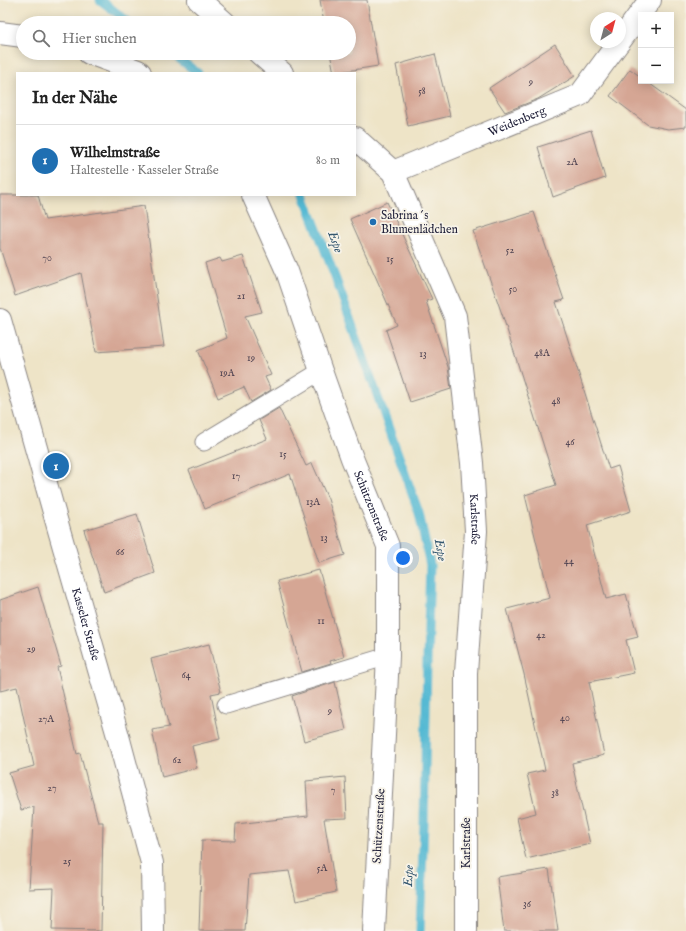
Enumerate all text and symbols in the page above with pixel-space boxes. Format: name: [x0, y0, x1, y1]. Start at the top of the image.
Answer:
north arrow: [590, 12, 626, 48]
map controls: [638, 12, 674, 84]
button: +: [638, 12, 674, 48]
search box: [16, 16, 356, 60]
icon: search: [30, 27, 52, 49]
text: Hier suchen: [62, 29, 137, 48]
button: −: [638, 48, 674, 84]
house number: 9: [528, 76, 533, 89]
house number: 58: [418, 85, 426, 98]
text: In der Nähe: [32, 88, 117, 109]
street label: Weidenberg: [486, 102, 548, 139]
text: Wilhelmstraße: [70, 143, 160, 162]
text: 1: [43, 152, 47, 169]
text: 80 m: [316, 152, 340, 169]
house number: 2A: [566, 156, 578, 169]
text: Haltestelle · Kasseler Straße: [70, 162, 219, 179]
place label: Sabrina´s Blumenlädchen: [381, 208, 458, 237]
marker: Sabrina´s Blumenlädchen: [368, 217, 378, 227]
water label: Espe: [323, 228, 347, 256]
house number: 52: [506, 244, 514, 257]
house number: 70: [42, 252, 52, 265]
house number: 15: [386, 253, 394, 266]
house number: 50: [509, 283, 517, 296]
house number: 21: [237, 290, 245, 303]
house number: 48A: [534, 347, 550, 360]
house number: 13: [419, 348, 427, 361]
house number: 19: [247, 352, 255, 365]
house number: 19A: [220, 367, 235, 380]
house number: 48: [552, 395, 560, 408]
house number: 46: [565, 436, 575, 449]
house number: 15: [279, 448, 287, 461]
pin: 1: [43, 451, 69, 481]
street label: Schützenstraße: [350, 468, 393, 544]
house number: 17: [232, 470, 241, 483]
street label: Karlstraße: [466, 493, 484, 546]
house number: 13A: [306, 496, 320, 509]
house number: 13: [320, 532, 328, 545]
water label: Espe: [430, 537, 450, 563]
house number: 66: [116, 546, 125, 559]
your location: [393, 548, 413, 568]
house number: 44: [564, 555, 574, 568]
street label: Kasseler Straße: [68, 586, 104, 663]
house number: 11: [317, 615, 325, 628]
house number: 42: [536, 629, 546, 642]
house number: 29: [26, 643, 36, 656]
house number: 64: [181, 669, 191, 682]
house number: 9: [327, 705, 332, 718]
house number: 40: [560, 712, 570, 725]
house number: 27A: [38, 713, 54, 726]
house number: 62: [173, 754, 182, 767]
house number: 27: [47, 782, 57, 795]
house number: 7: [331, 784, 336, 797]
house number: 38: [551, 787, 559, 800]
street label: Schützenstraße: [370, 788, 388, 864]
street label: Karlstraße: [459, 817, 474, 869]
house number: 25: [63, 855, 72, 868]
house number: 5A: [317, 862, 327, 875]
water label: Espe: [400, 864, 418, 888]
house number: 36: [523, 898, 532, 911]

